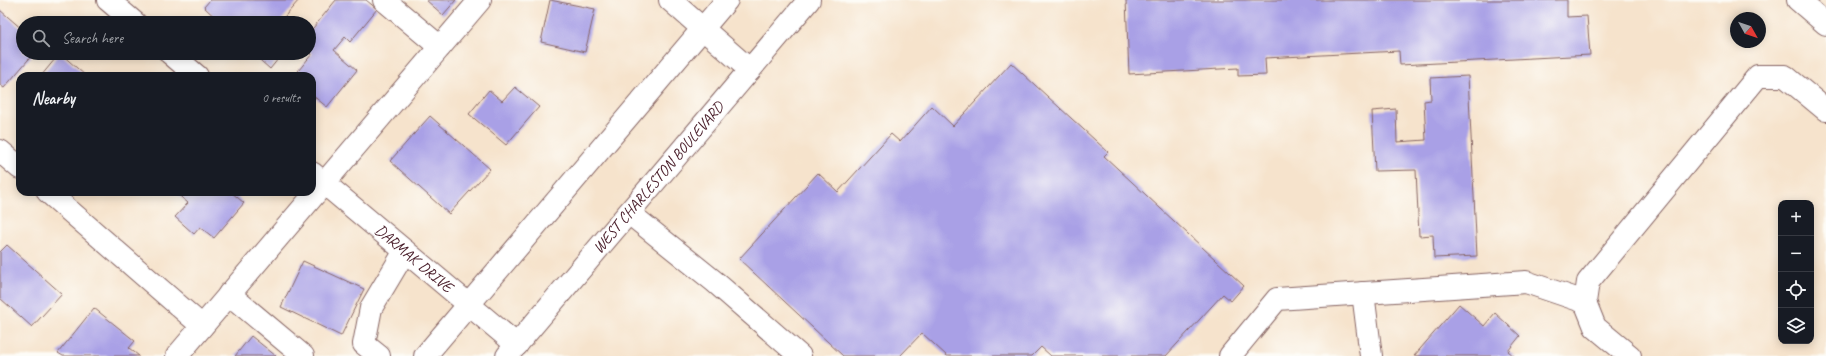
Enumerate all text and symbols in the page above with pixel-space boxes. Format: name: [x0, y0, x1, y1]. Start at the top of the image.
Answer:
north arrow: [1730, 12, 1766, 48]
search box: [16, 16, 316, 60]
icon: search: [30, 27, 52, 49]
text: Search here: [62, 29, 123, 48]
text: Nearby: [32, 88, 75, 109]
text: 0 results: [262, 90, 300, 106]
street label: WEST CHARLESTON BOULEVARD: [589, 96, 729, 257]
map controls: [1778, 200, 1814, 344]
button: +: [1778, 200, 1814, 236]
street label: DARMAK DRIVE: [371, 220, 459, 299]
button: −: [1778, 236, 1814, 272]
button: locate: [1778, 272, 1814, 308]
button: layers: [1778, 308, 1814, 344]

